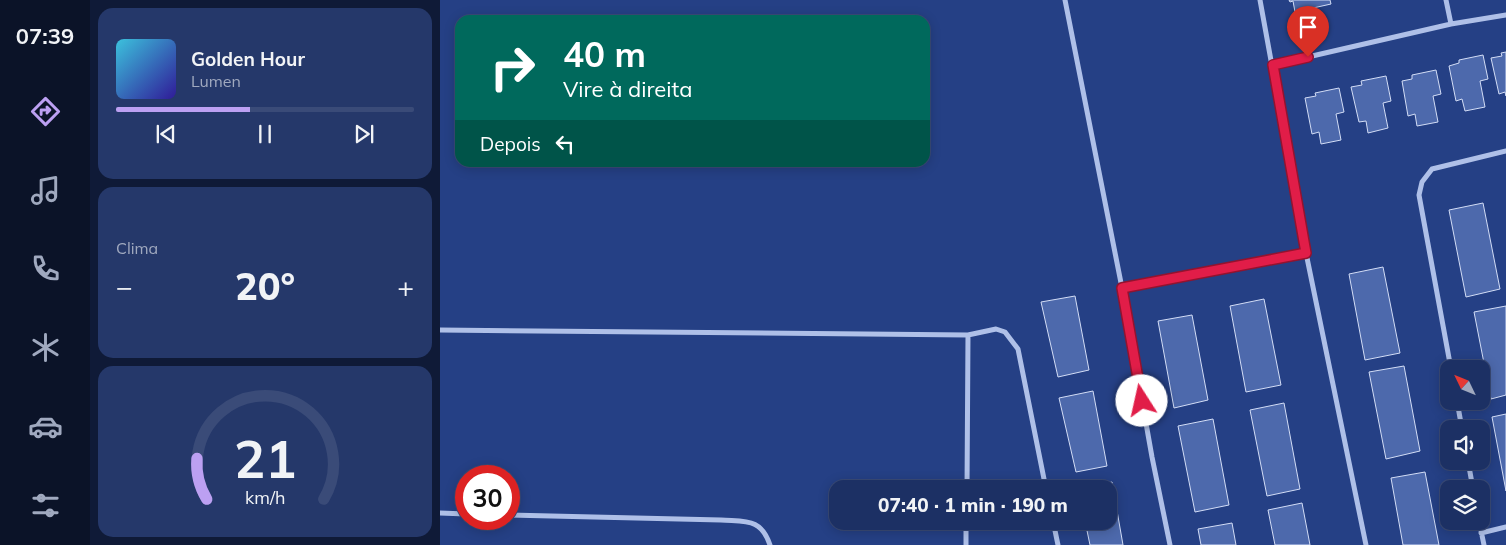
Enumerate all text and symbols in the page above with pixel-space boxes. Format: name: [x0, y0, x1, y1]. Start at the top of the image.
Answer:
pin: [1287, 6, 1329, 57]
icon: arrive: [1294, 13, 1322, 41]
text: 07:39: [16, 22, 74, 50]
text: 40 m: [563, 32, 646, 76]
icon: right: [480, 35, 545, 100]
text: Golden Hour: [191, 47, 305, 71]
text: Lumen: [191, 71, 241, 91]
text: Vire à direita: [563, 75, 692, 103]
icon: directions: [28, 94, 63, 129]
icon: previous: [152, 120, 180, 148]
icon: pause: [251, 120, 279, 148]
icon: next: [350, 120, 378, 148]
icon: left: [551, 130, 579, 158]
text: Depois: [480, 132, 541, 156]
icon: music: [28, 173, 63, 208]
text: Clima: [116, 238, 158, 258]
icon: phone: [28, 251, 63, 286]
text: 20°: [235, 262, 295, 310]
text: −: [116, 269, 133, 304]
text: +: [397, 269, 414, 304]
icon: climate: [28, 330, 63, 365]
north arrow: [1440, 360, 1490, 410]
map controls: [1440, 360, 1490, 530]
position arrow: [1115, 374, 1167, 426]
icon: car: [28, 409, 63, 444]
button: sound: [1440, 420, 1490, 470]
text: 21: [234, 426, 296, 491]
speed limit sign: 30: [455, 465, 520, 530]
button: layers: [1440, 480, 1490, 530]
text: km/h: [245, 486, 285, 508]
icon: filters: [28, 488, 63, 523]
text: 07:40 · 1 min · 190 m: [878, 493, 1068, 517]

